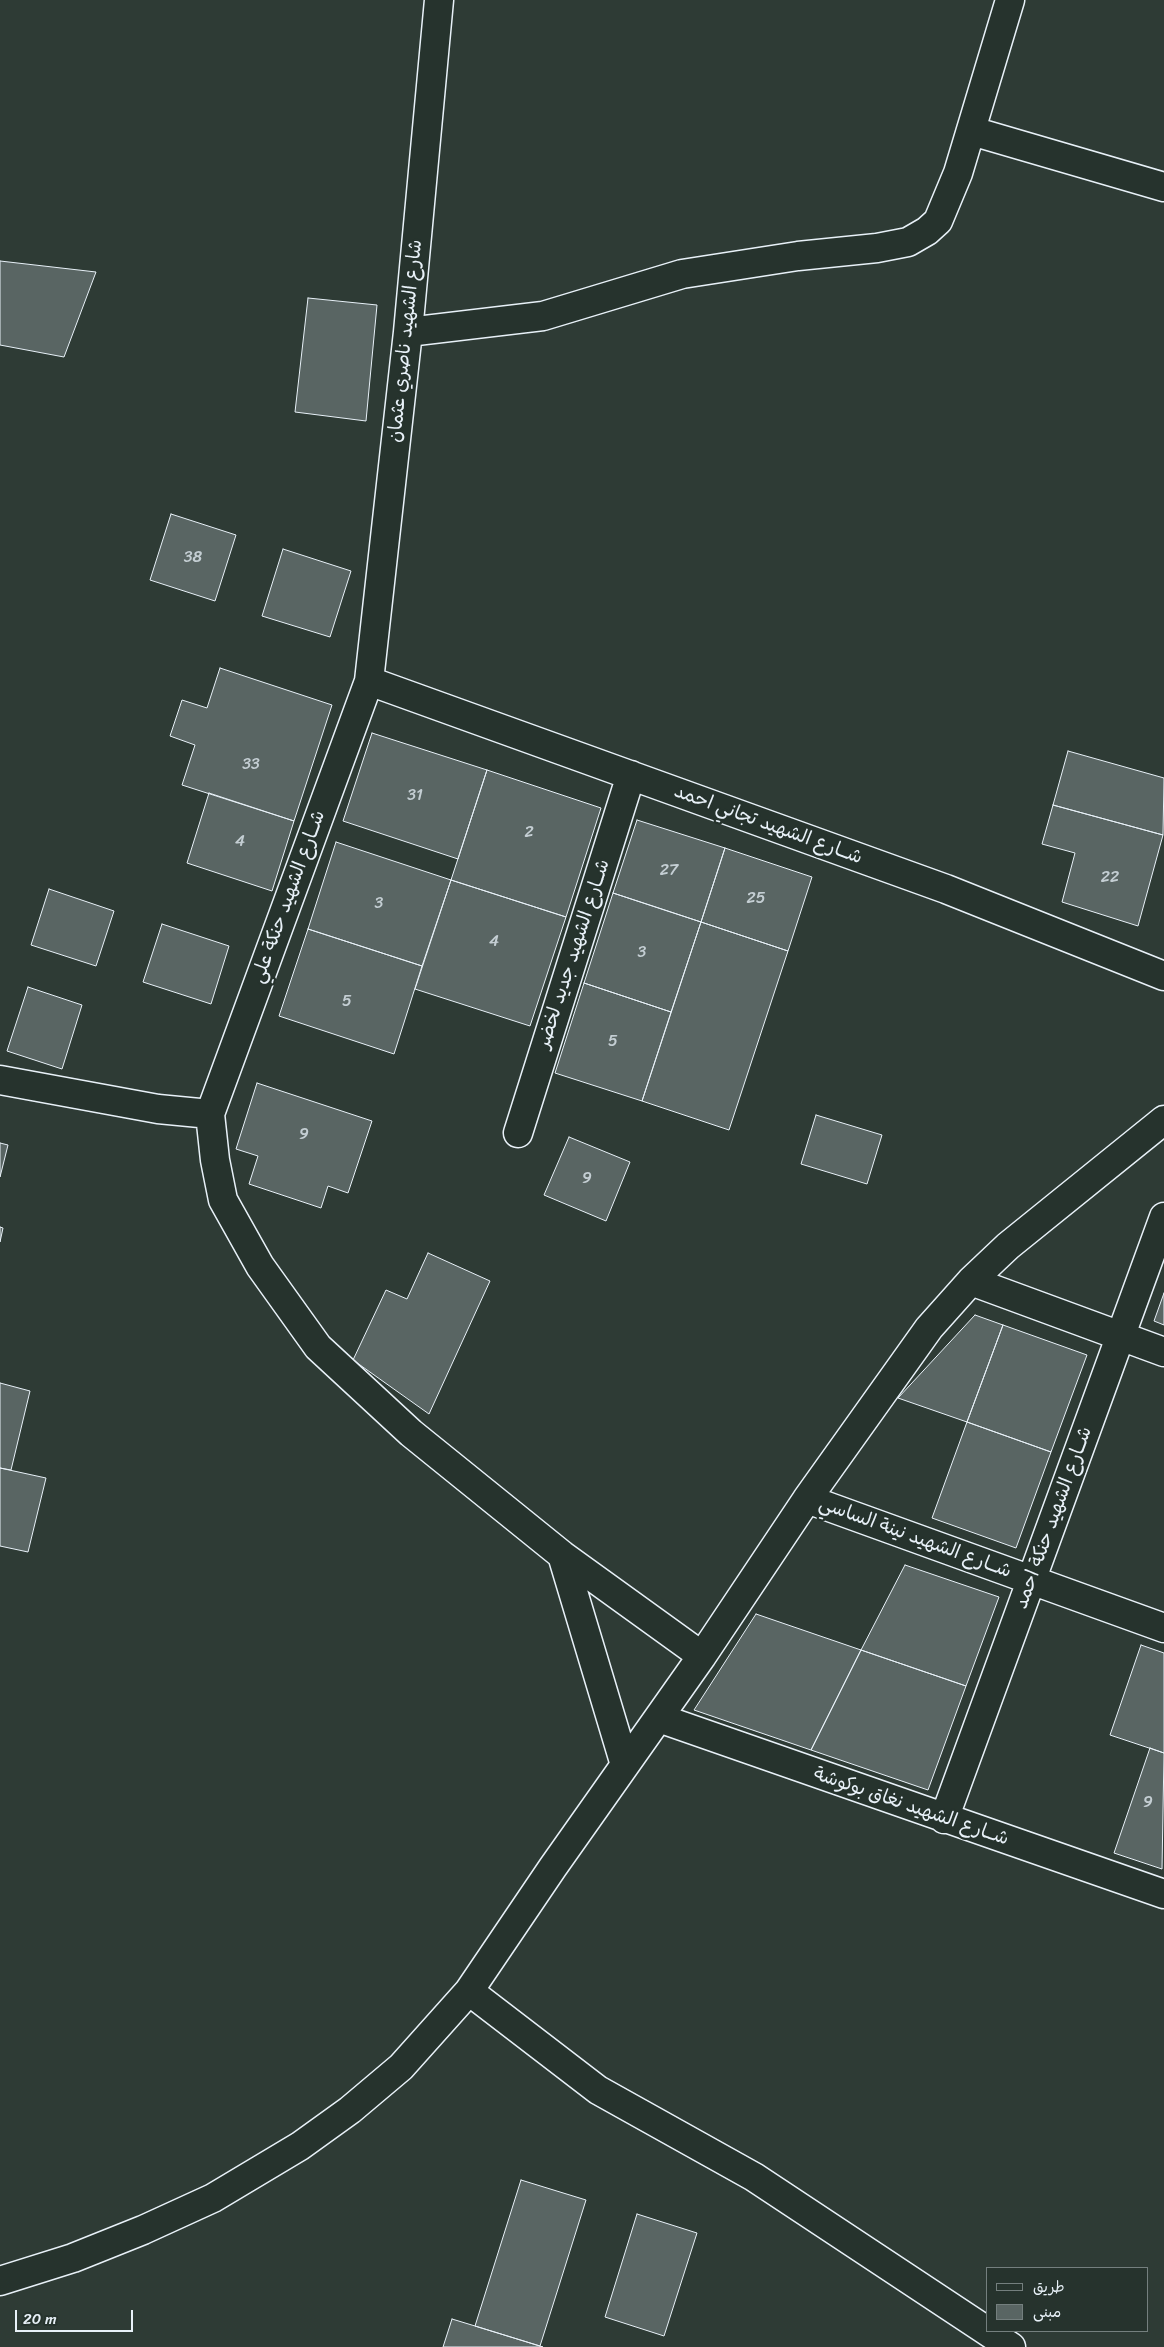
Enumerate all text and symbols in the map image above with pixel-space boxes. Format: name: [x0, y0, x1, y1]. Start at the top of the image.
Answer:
street label: شارع الشهيد ناصري عثمان: [384, 238, 428, 444]
house number: 38: [184, 548, 202, 568]
house number: 33: [242, 755, 260, 775]
street label: شــارع الشهيد تجاني احمد: [671, 780, 865, 870]
house number: 31: [407, 786, 423, 806]
street label: شــارع الشهيد حنكة علي: [247, 808, 331, 986]
house number: 2: [524, 823, 534, 843]
house number: 4: [235, 832, 245, 852]
street label: شــارع الشهيد جديد لخضر: [533, 857, 615, 1051]
house number: 27: [660, 861, 678, 881]
house number: 22: [1101, 868, 1119, 888]
house number: 25: [746, 889, 766, 909]
house number: 3: [375, 894, 383, 914]
house number: 4: [489, 932, 499, 952]
house number: 3: [638, 943, 646, 963]
house number: 5: [342, 992, 352, 1012]
house number: 5: [608, 1032, 618, 1052]
house number: 9: [299, 1125, 309, 1145]
house number: 9: [582, 1169, 592, 1189]
street label: شــارع الشهيد حنكة احمد: [1010, 1424, 1098, 1612]
street label: شــارع الشهيد نينة الساسي: [816, 1493, 1014, 1583]
street label: شــارع الشهيد نغاق بوكوشة: [810, 1763, 1012, 1851]
house number: 9: [1143, 1793, 1153, 1813]
legend: [986, 2267, 1149, 2332]
text: طريق: [1033, 2274, 1065, 2300]
text: مبنى: [1033, 2299, 1061, 2325]
scale bar: [18, 2300, 135, 2332]
text: 20 m: [23, 2306, 57, 2332]

